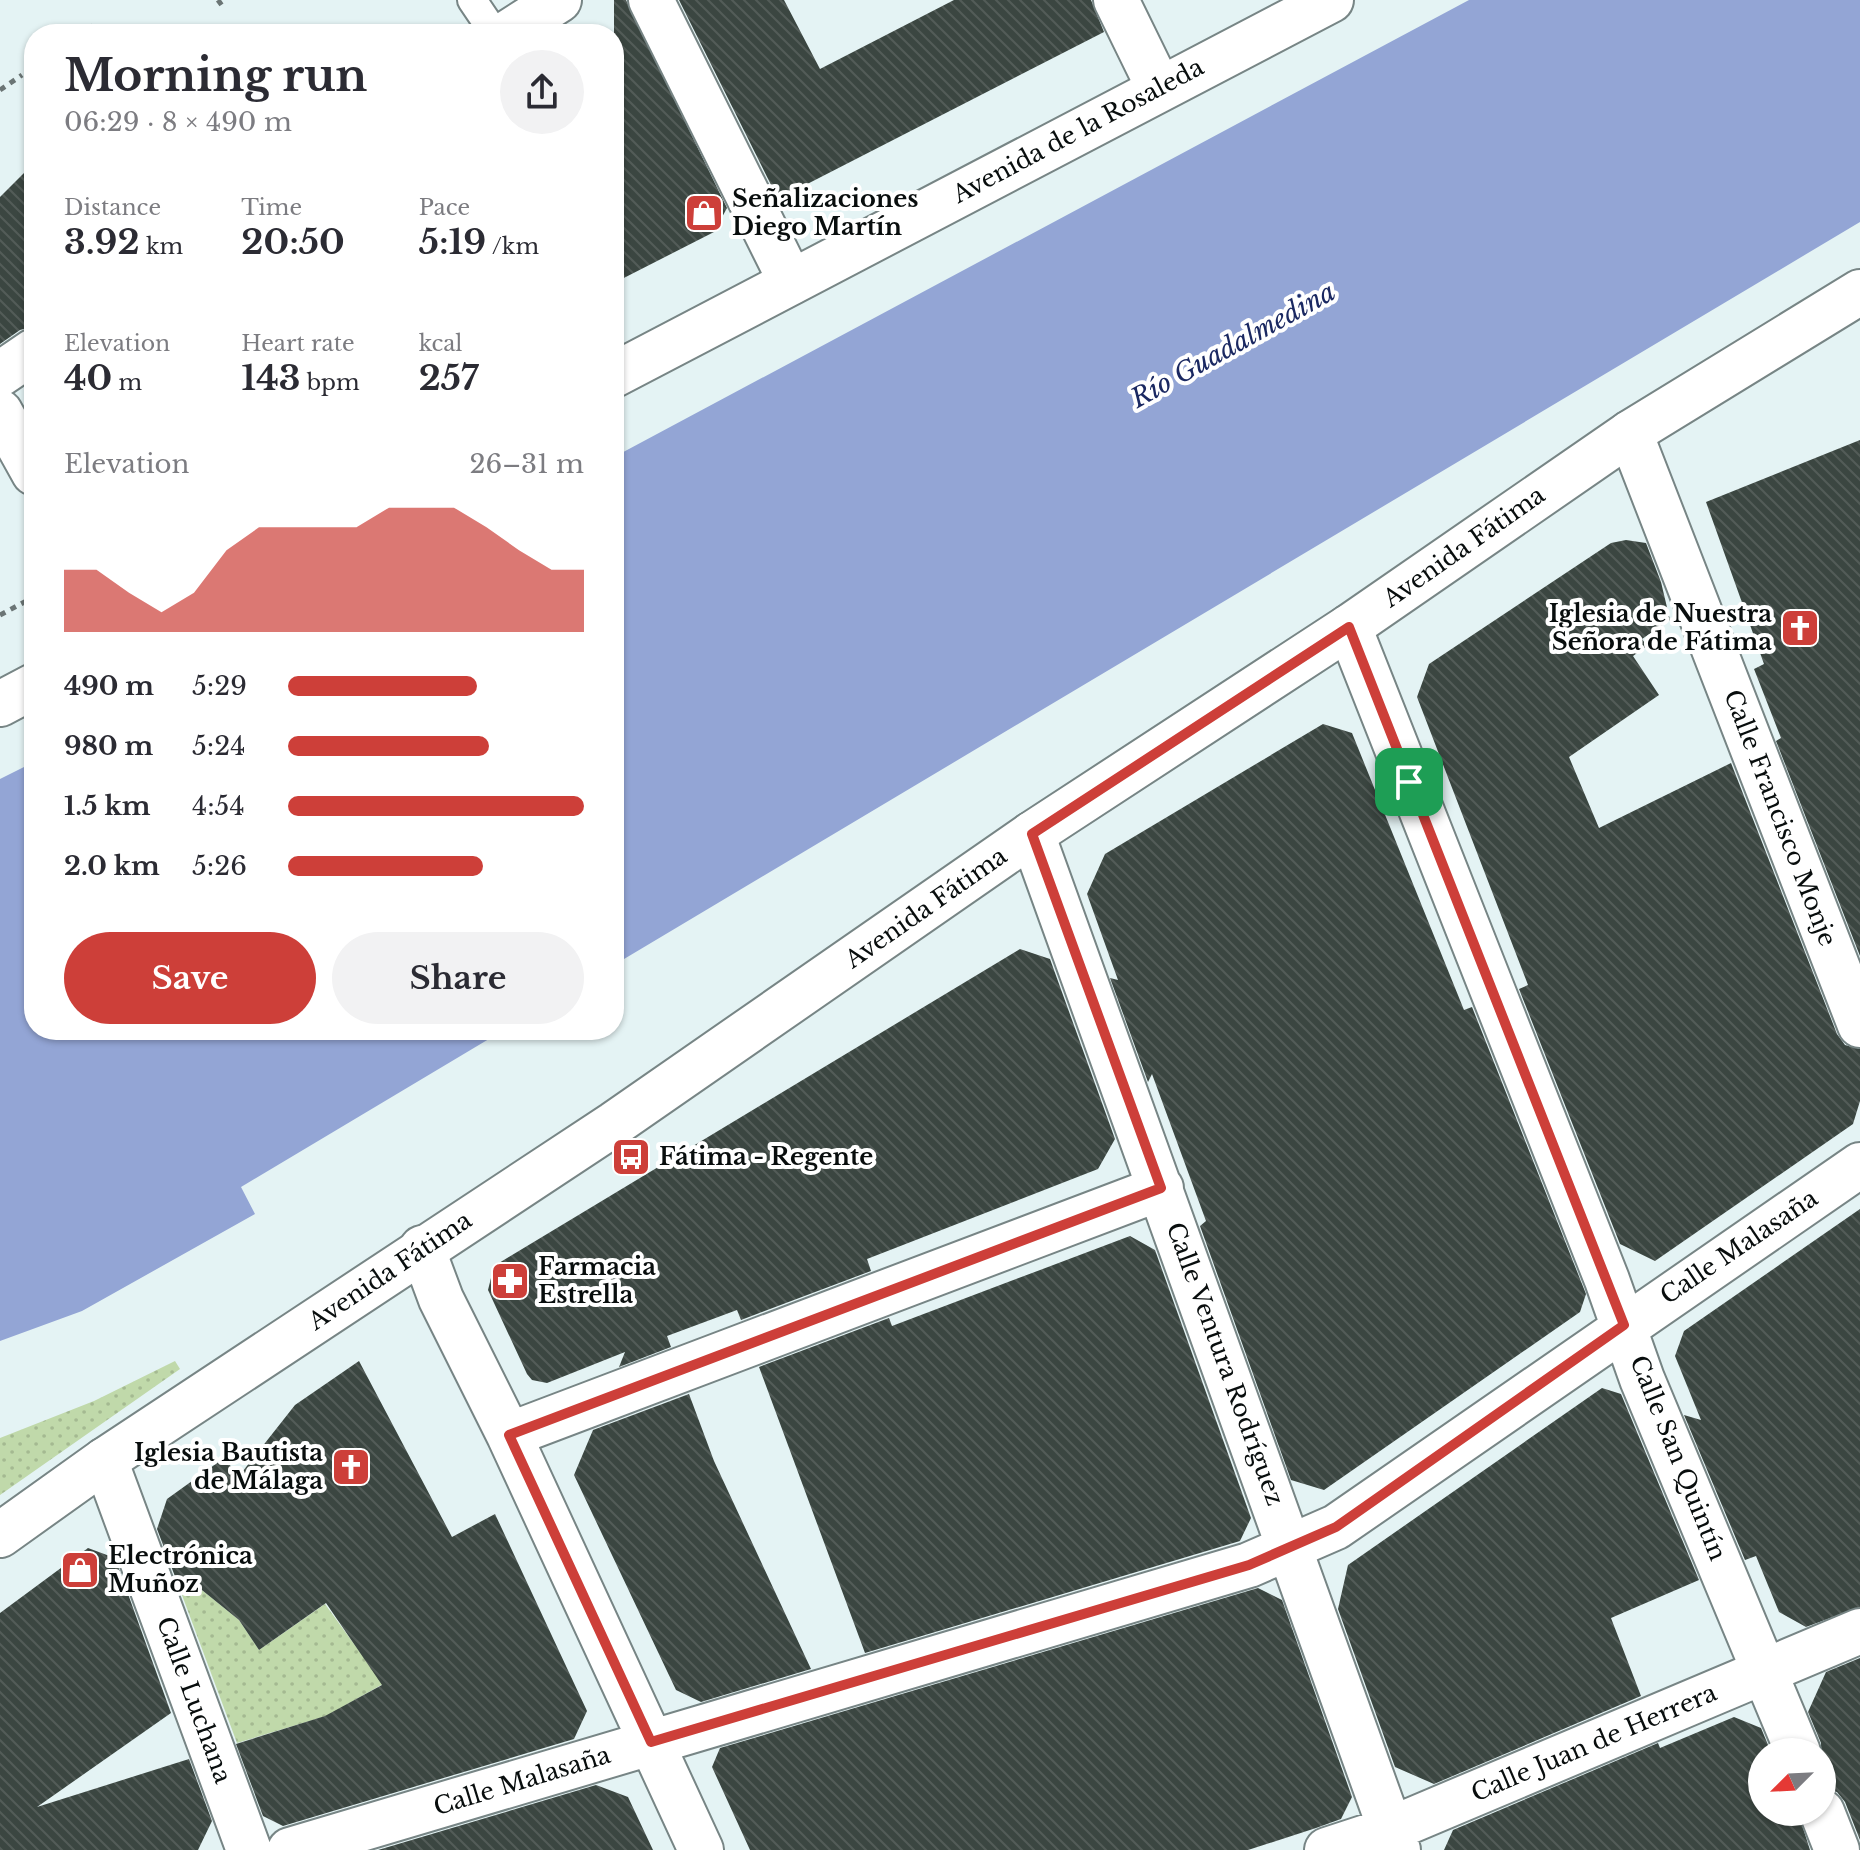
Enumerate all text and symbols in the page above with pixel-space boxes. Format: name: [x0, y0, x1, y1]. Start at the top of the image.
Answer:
text: Morning run: [64, 48, 367, 103]
button: share: [500, 50, 584, 134]
street label: Avenida de la Rosaleda: [946, 52, 1209, 210]
text: 06:29 · 8 × 490 m: [64, 106, 292, 138]
place label: Señalizaciones Diego Martín: [732, 184, 918, 241]
shop icon: Señalizaciones Diego Martín: [683, 192, 725, 234]
text: Distance: [64, 194, 161, 221]
text: Time: [241, 194, 302, 221]
text: Pace: [419, 194, 470, 221]
text: 3.92: [64, 221, 140, 263]
text: 20:50: [241, 221, 345, 263]
text: 5:19: [419, 221, 486, 263]
text: km: [140, 233, 183, 260]
text: /km: [486, 233, 539, 260]
water label: Río Guadalmedina: [1124, 275, 1341, 415]
text: Elevation: [64, 330, 170, 357]
text: Heart rate: [241, 330, 355, 357]
text: kcal: [419, 330, 463, 357]
text: 40: [64, 357, 112, 399]
text: 143: [241, 357, 300, 399]
text: 257: [419, 357, 479, 399]
text: m: [112, 369, 142, 396]
text: bpm: [300, 369, 360, 396]
text: Elevation: [64, 448, 190, 480]
text: 26–31 m: [469, 448, 584, 480]
street label: Avenida Fátima: [1376, 480, 1551, 614]
place label: Iglesia de Nuestra Señora de Fátima: [1549, 599, 1772, 656]
church icon: Iglesia de Nuestra Señora de Fátima: [1779, 607, 1821, 649]
text: 490 m: [64, 670, 154, 702]
text: 5:29: [192, 670, 247, 702]
street label: Calle Francisco Monje: [1718, 686, 1843, 950]
text: 980 m: [64, 730, 153, 762]
text: 5:24: [192, 730, 245, 762]
pin: [1375, 748, 1443, 816]
icon: arrive: [1387, 760, 1431, 804]
text: 1.5 km: [64, 790, 151, 822]
text: 4:54: [192, 790, 245, 822]
street label: Avenida Fátima: [838, 841, 1013, 975]
text: 2.0 km: [64, 850, 160, 882]
text: 5:26: [192, 850, 247, 882]
button: Save: [64, 932, 316, 1024]
button: Share: [332, 932, 584, 1024]
bus stop icon: Fátima - Regente: [610, 1136, 652, 1178]
place label: Fátima - Regente: [659, 1142, 873, 1171]
street label: Calle Malasaña: [1655, 1183, 1823, 1310]
street label: Avenida Fátima: [302, 1205, 477, 1336]
street label: Calle Ventura Rodríguez: [1161, 1218, 1290, 1509]
place label: Farmacia Estrella: [538, 1252, 656, 1309]
pharmacy icon: Farmacia Estrella: [489, 1260, 531, 1302]
street label: Calle San Quintín: [1624, 1351, 1733, 1564]
place label: Iglesia Bautista de Málaga: [134, 1438, 323, 1495]
church icon: Iglesia Bautista de Málaga: [330, 1446, 372, 1488]
place label: Electrónica Muñoz: [108, 1541, 253, 1598]
shop icon: Electrónica Muñoz: [59, 1549, 101, 1591]
street label: Calle Luchana: [151, 1613, 238, 1788]
street label: Calle Juan de Herrera: [1467, 1677, 1722, 1807]
north arrow: [1748, 1738, 1836, 1826]
map controls: [1748, 1738, 1836, 1826]
street label: Calle Malasaña: [430, 1740, 614, 1821]

